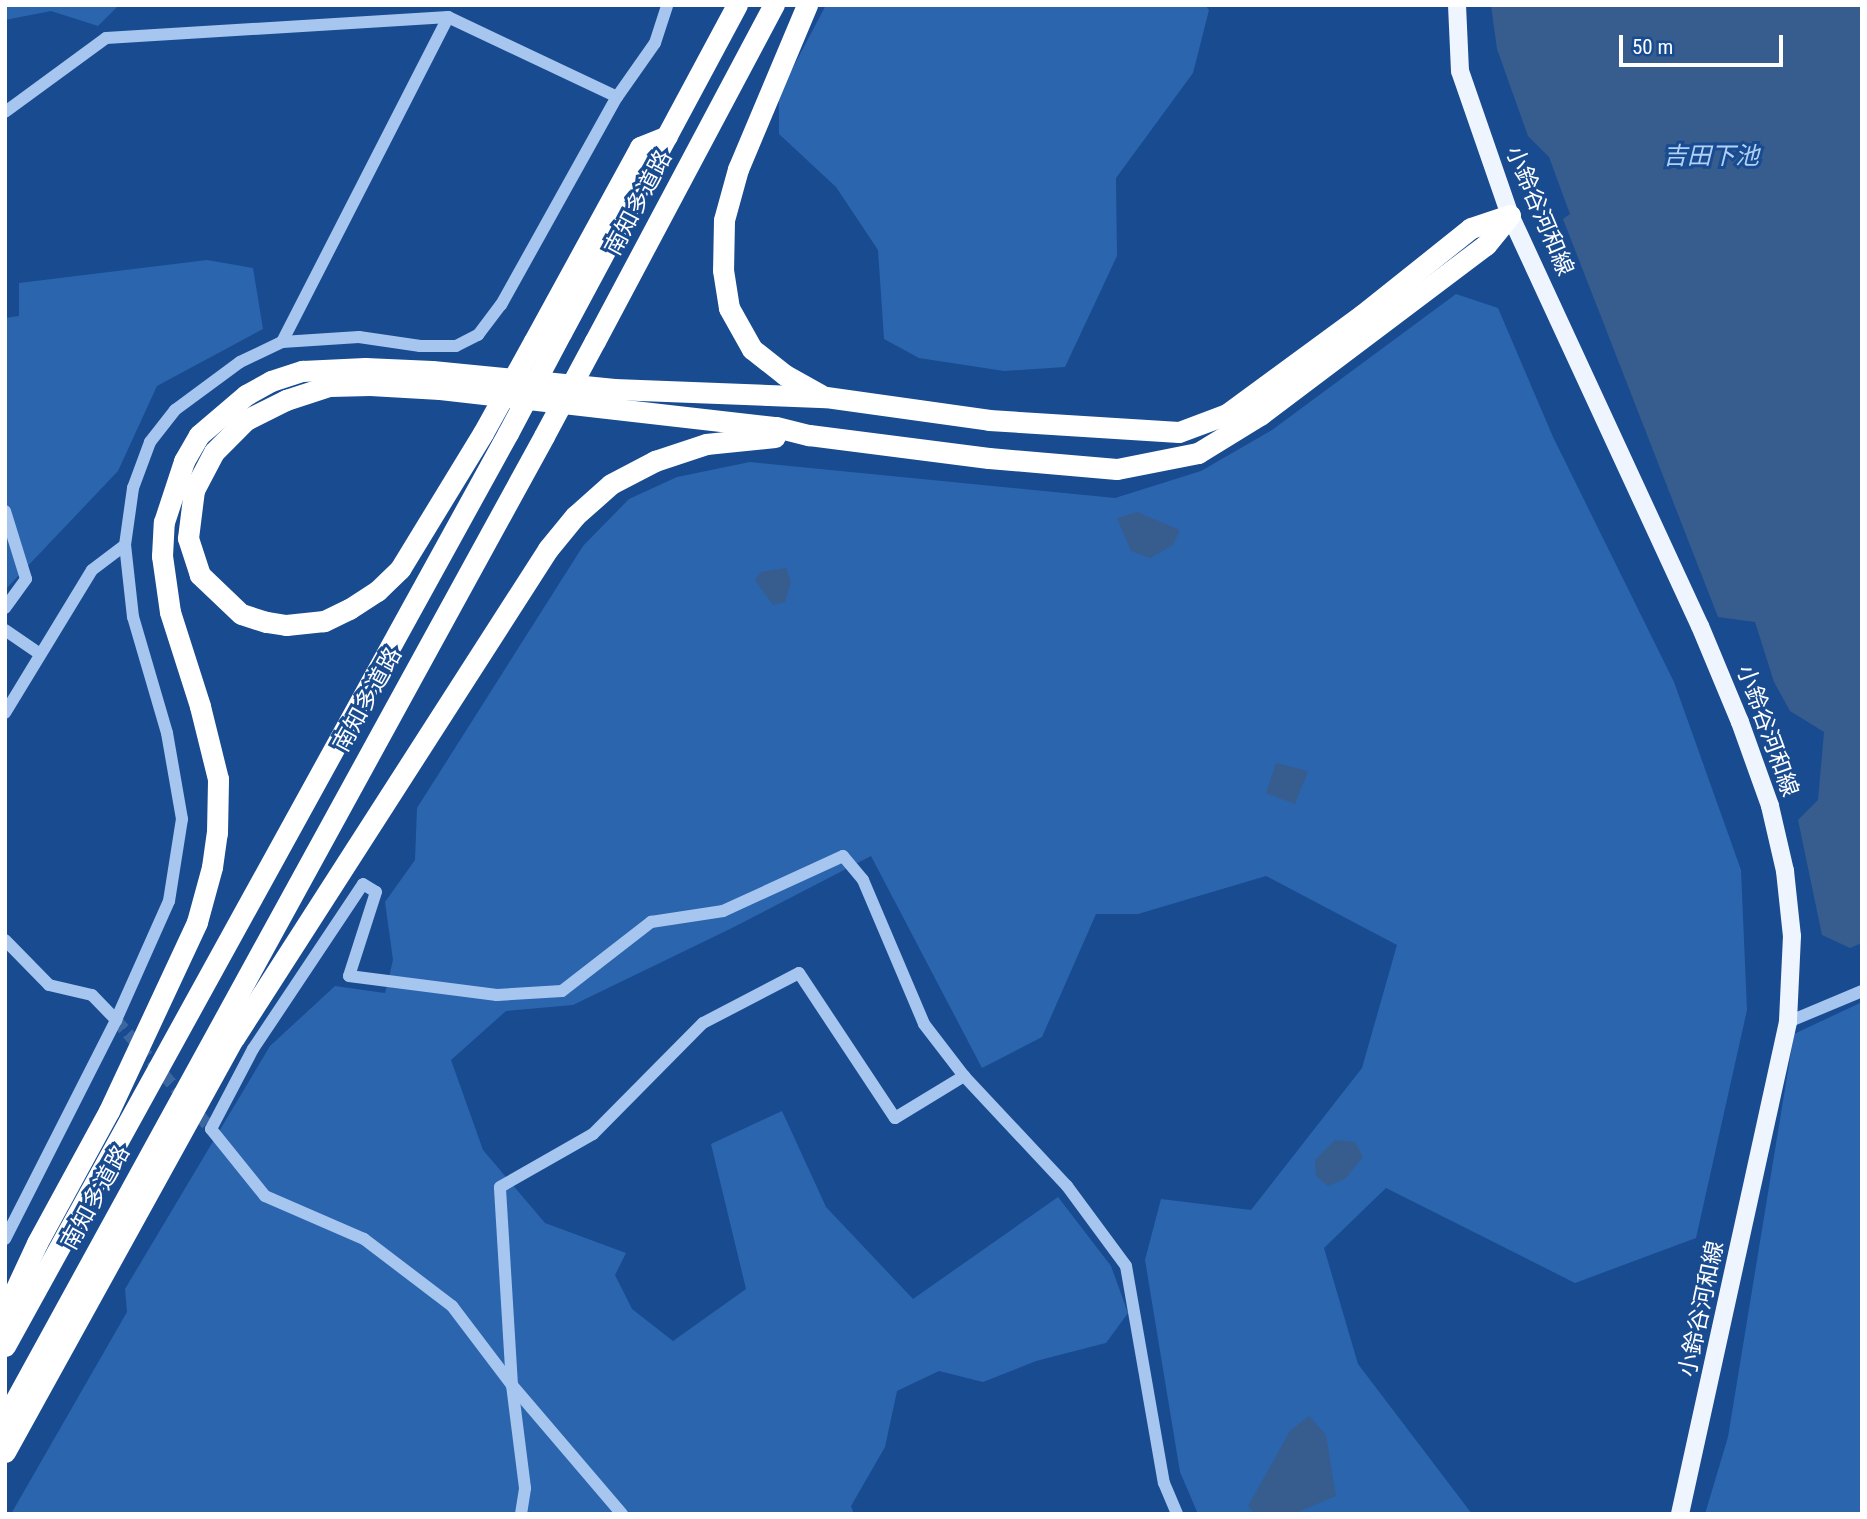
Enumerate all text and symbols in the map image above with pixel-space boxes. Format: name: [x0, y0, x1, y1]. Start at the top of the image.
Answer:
scale bar: [1622, 21, 1786, 65]
text: 50 m: [1632, 35, 1673, 59]
street label: 小鈴谷河和線: [1499, 142, 1579, 280]
water label: 吉田下池: [1663, 143, 1759, 171]
street label: 南知多道路: [600, 146, 678, 260]
street label: 南知多道路: [328, 643, 408, 757]
street label: 小鈴谷河和線: [1730, 661, 1804, 801]
street label: 南知多道路: [56, 1141, 136, 1255]
street label: 小鈴谷河和線: [1674, 1239, 1730, 1379]

